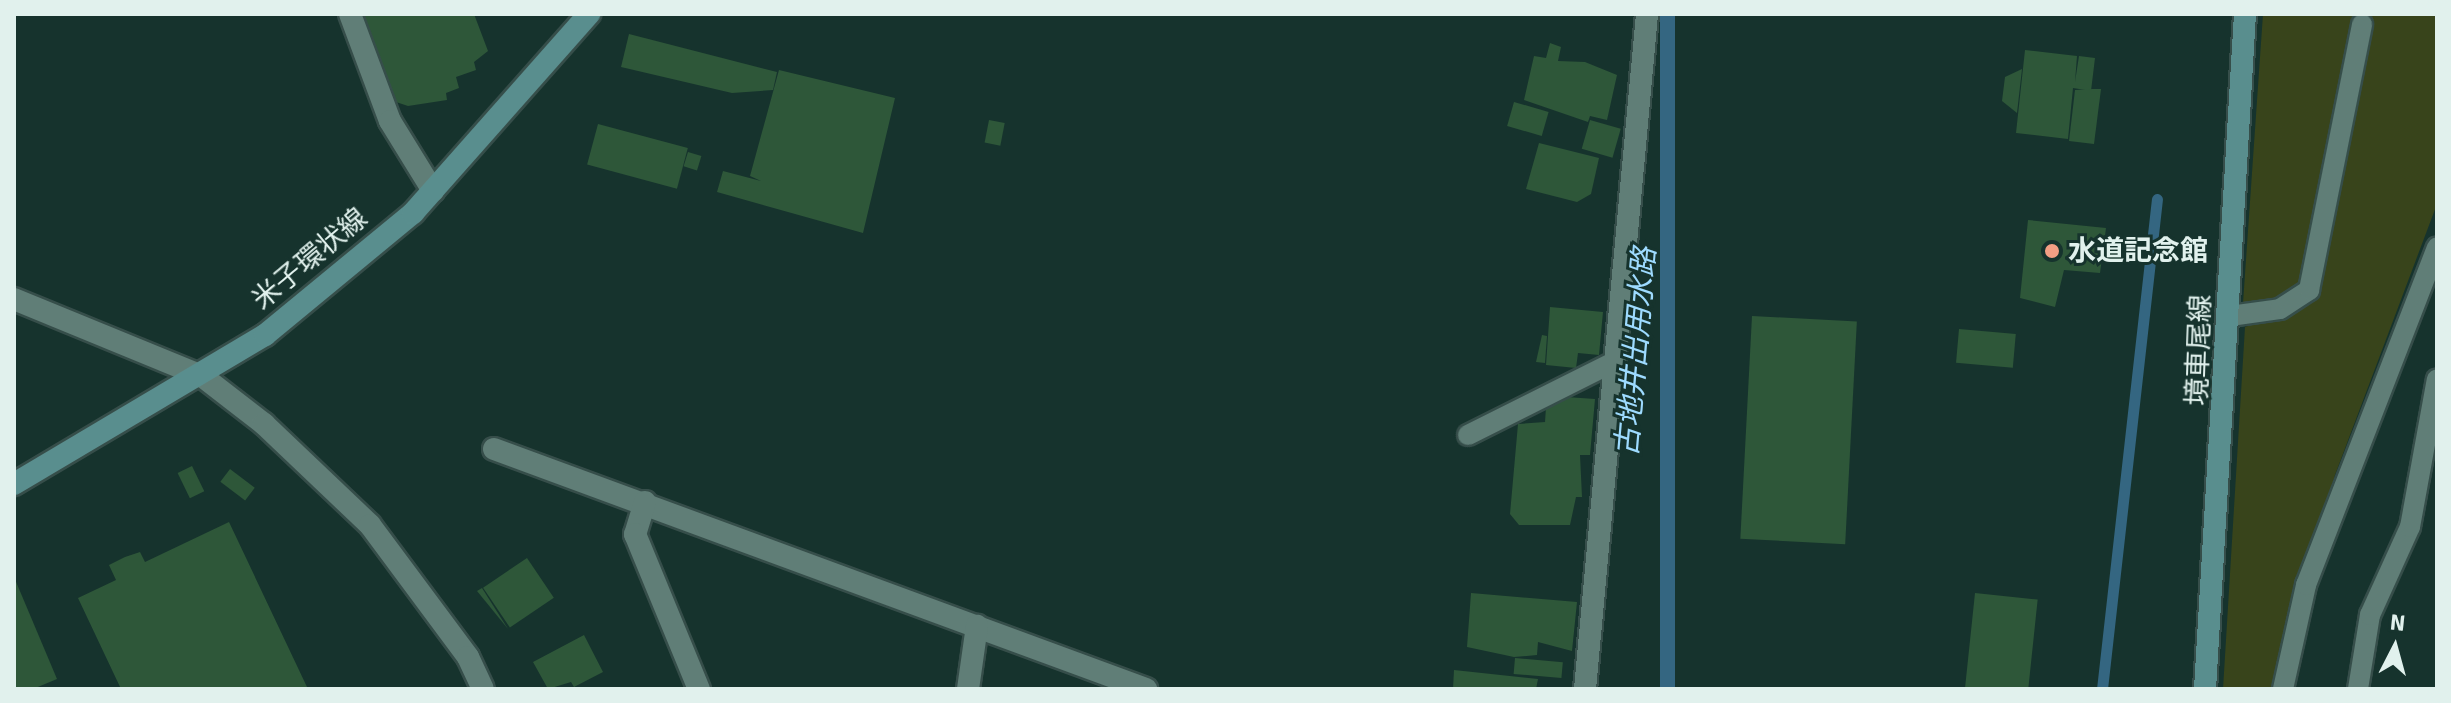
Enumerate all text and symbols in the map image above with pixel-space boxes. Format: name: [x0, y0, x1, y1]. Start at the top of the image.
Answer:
street label: 米子環状線: [246, 201, 374, 317]
place label: 水道記念館: [2068, 234, 2208, 268]
marker: 水道記念館: [2043, 242, 2061, 260]
water label: 古地井出用水路: [1610, 246, 1664, 458]
street label: 境車尾線: [2180, 293, 2218, 407]
north arrow: [2355, 607, 2435, 687]
text: N: [2389, 608, 2407, 637]

